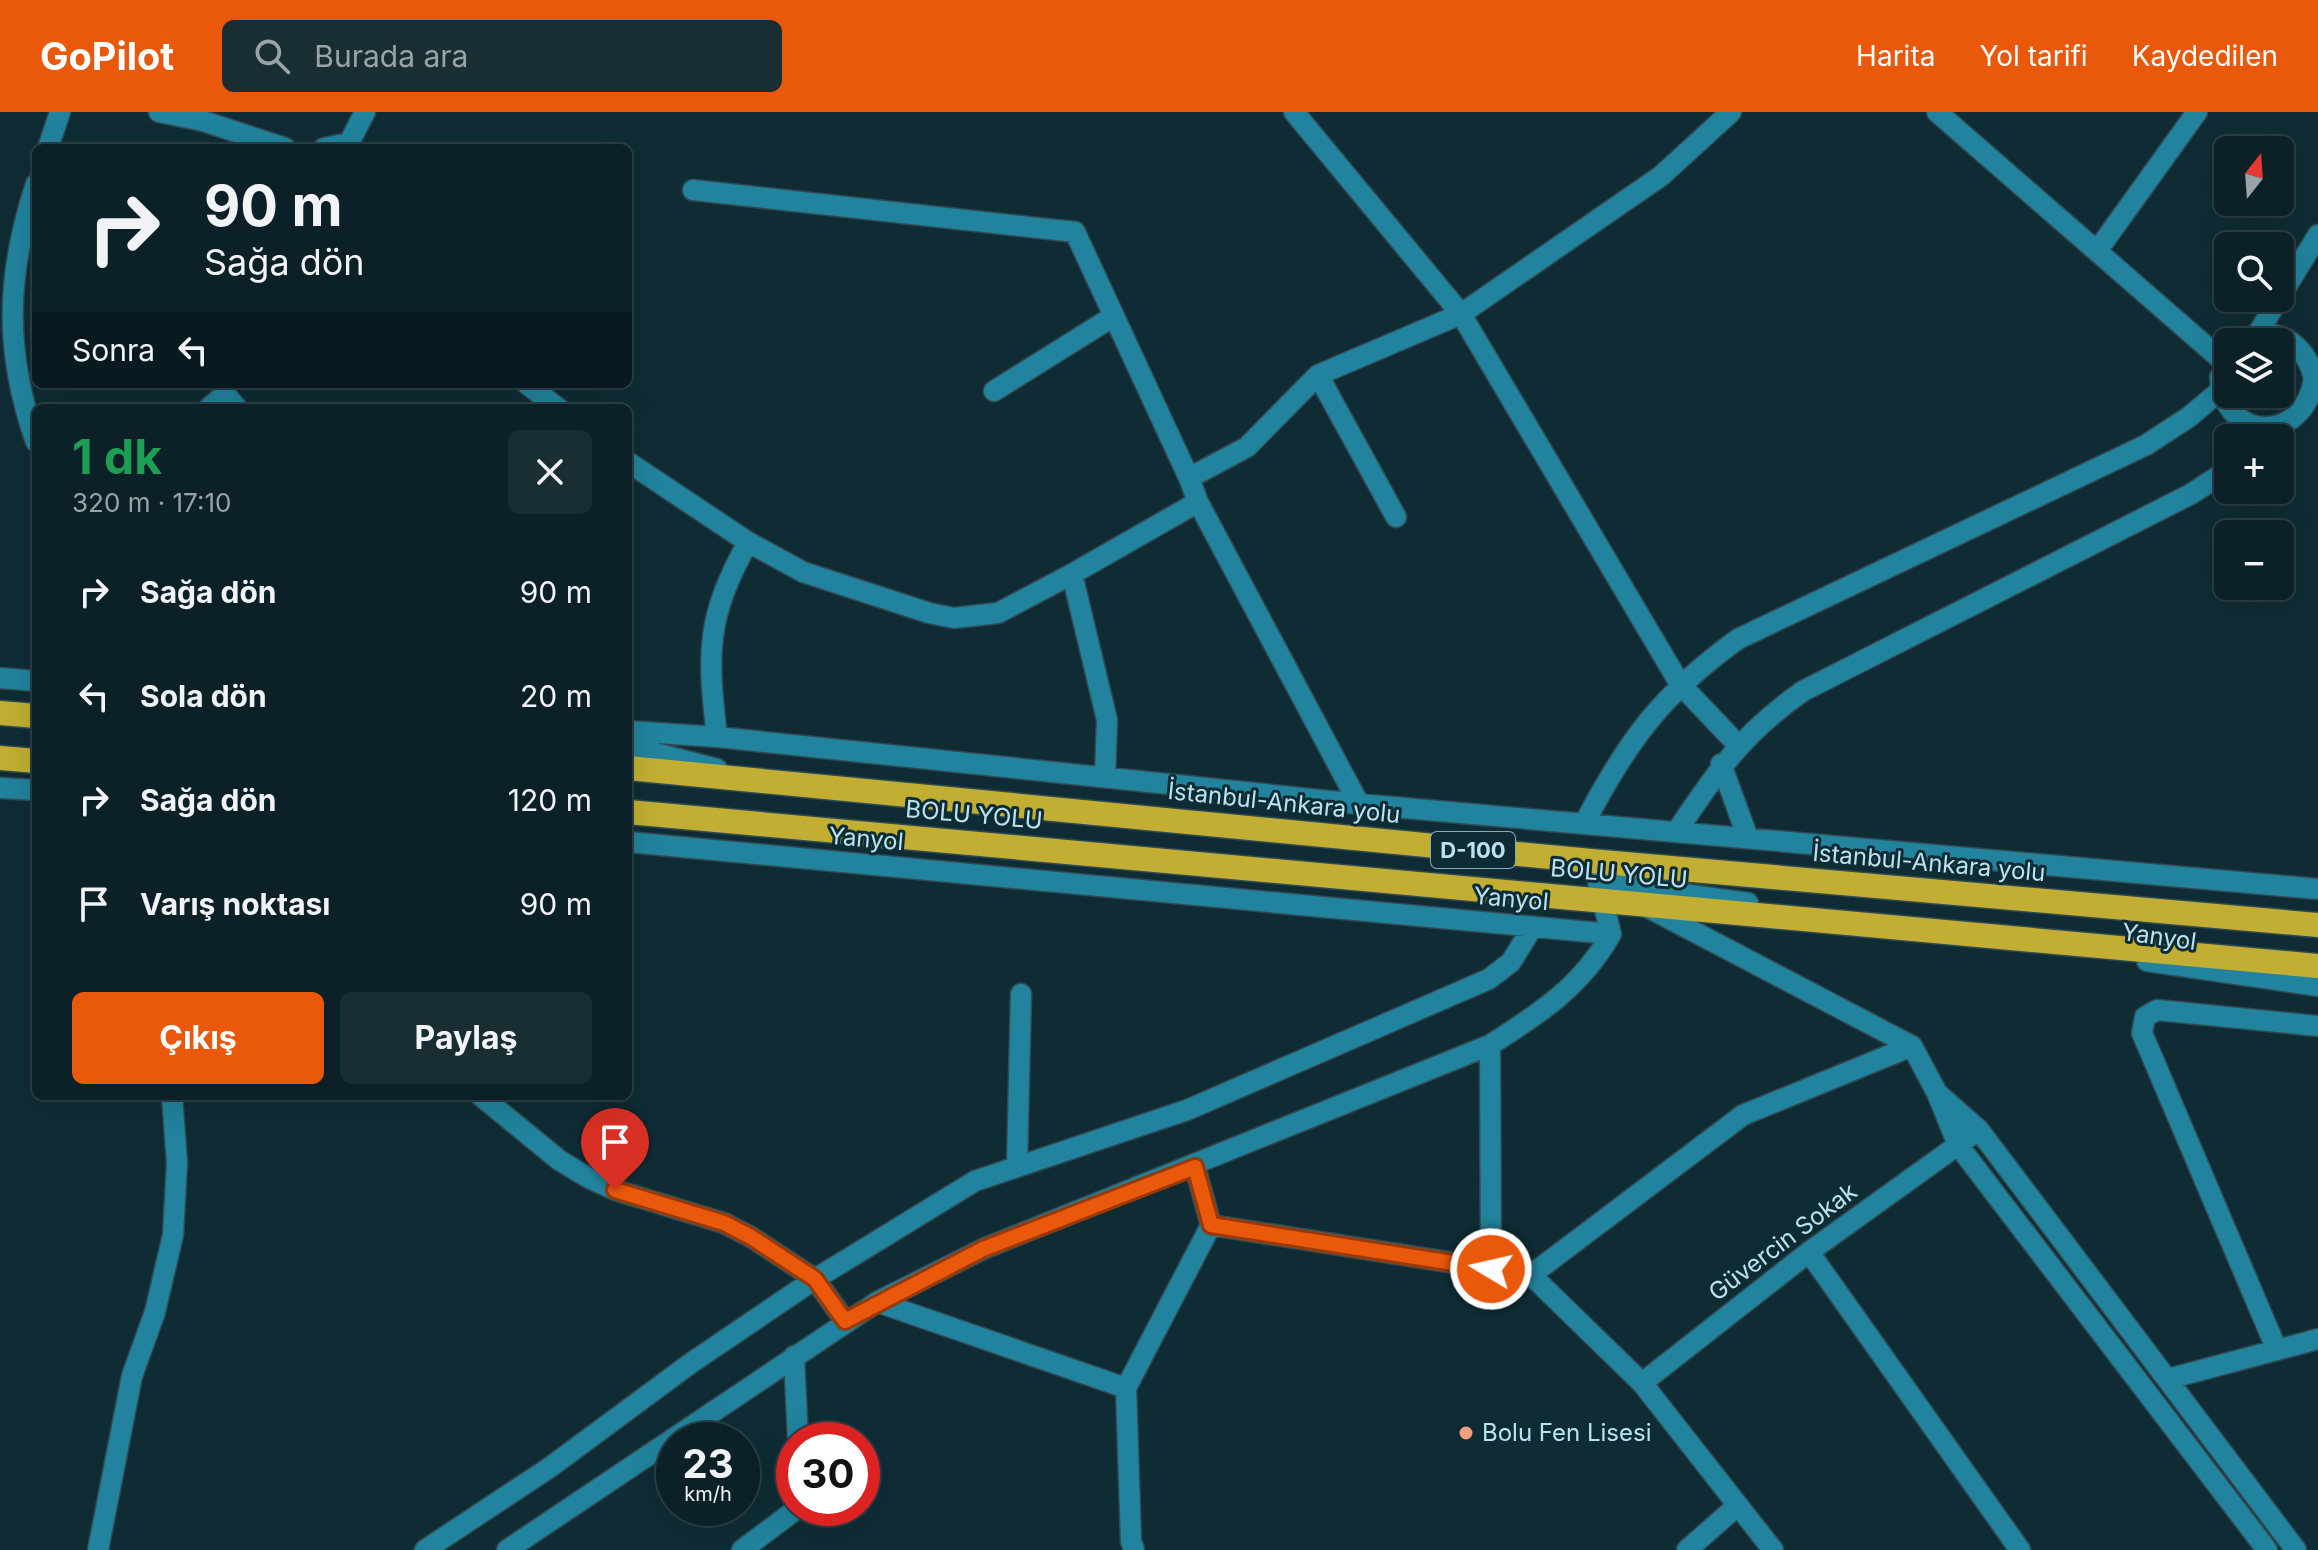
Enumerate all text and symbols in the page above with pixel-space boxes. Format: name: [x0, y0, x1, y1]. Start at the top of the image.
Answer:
search box: [222, 20, 782, 92]
text: GoPilot: [40, 33, 174, 79]
icon: search: [250, 34, 294, 78]
text: Burada ara: [314, 38, 468, 74]
text: Harita: [1856, 39, 1935, 73]
text: Yol tarifi: [1979, 39, 2088, 73]
text: Kaydedilen: [2132, 39, 2278, 73]
north arrow: [2214, 136, 2294, 216]
map controls: [2214, 136, 2294, 600]
text: 90 m: [204, 172, 343, 240]
icon: right: [72, 176, 176, 280]
button: search: [2214, 232, 2294, 312]
text: Sağa dön: [204, 240, 365, 284]
icon: left: [171, 328, 215, 372]
button: layers: [2214, 328, 2294, 408]
text: Sonra: [72, 332, 155, 368]
button: +: [2214, 424, 2294, 504]
text: 1 dk: [72, 427, 162, 486]
button: close: [508, 430, 592, 514]
text: 320 m · 17:10: [72, 487, 231, 518]
button: −: [2214, 520, 2294, 600]
icon: right: [72, 570, 116, 614]
text: Sağa dön: [140, 574, 277, 610]
text: 90 m: [520, 574, 592, 610]
icon: left: [72, 674, 116, 718]
text: Sola dön: [140, 678, 267, 714]
text: 20 m: [520, 678, 592, 714]
street label: İstanbul-Ankara yolu: [1166, 776, 1402, 829]
icon: right: [72, 778, 116, 822]
text: Sağa dön: [140, 782, 277, 818]
text: 120 m: [508, 782, 592, 818]
street label: BOLU YOLU: [904, 794, 1044, 835]
street label: Yanyol: [827, 821, 905, 856]
road number: D-100: [1431, 832, 1515, 868]
street label: İstanbul-Ankara yolu: [1811, 838, 2047, 887]
street label: BOLU YOLU: [1549, 853, 1689, 894]
street label: Yanyol: [1472, 881, 1550, 916]
icon: arrive: [72, 882, 116, 926]
text: Varış noktası: [140, 886, 330, 922]
text: 90 m: [520, 886, 592, 922]
street label: Yanyol: [2120, 917, 2198, 956]
button: Çıkış: [72, 992, 324, 1084]
button: Paylaş: [340, 992, 592, 1084]
pin: [581, 1108, 649, 1190]
icon: arrive: [593, 1120, 637, 1164]
street label: Güvercin Sokak: [1703, 1177, 1862, 1307]
position arrow: [1449, 1227, 1533, 1311]
place label: Bolu Fen Lisesi: [1482, 1418, 1652, 1447]
speed limit sign: 30: [776, 1422, 880, 1526]
marker: Bolu Fen Lisesi: [1457, 1424, 1475, 1442]
text: 23: [682, 1439, 734, 1488]
text: km/h: [684, 1482, 732, 1506]

